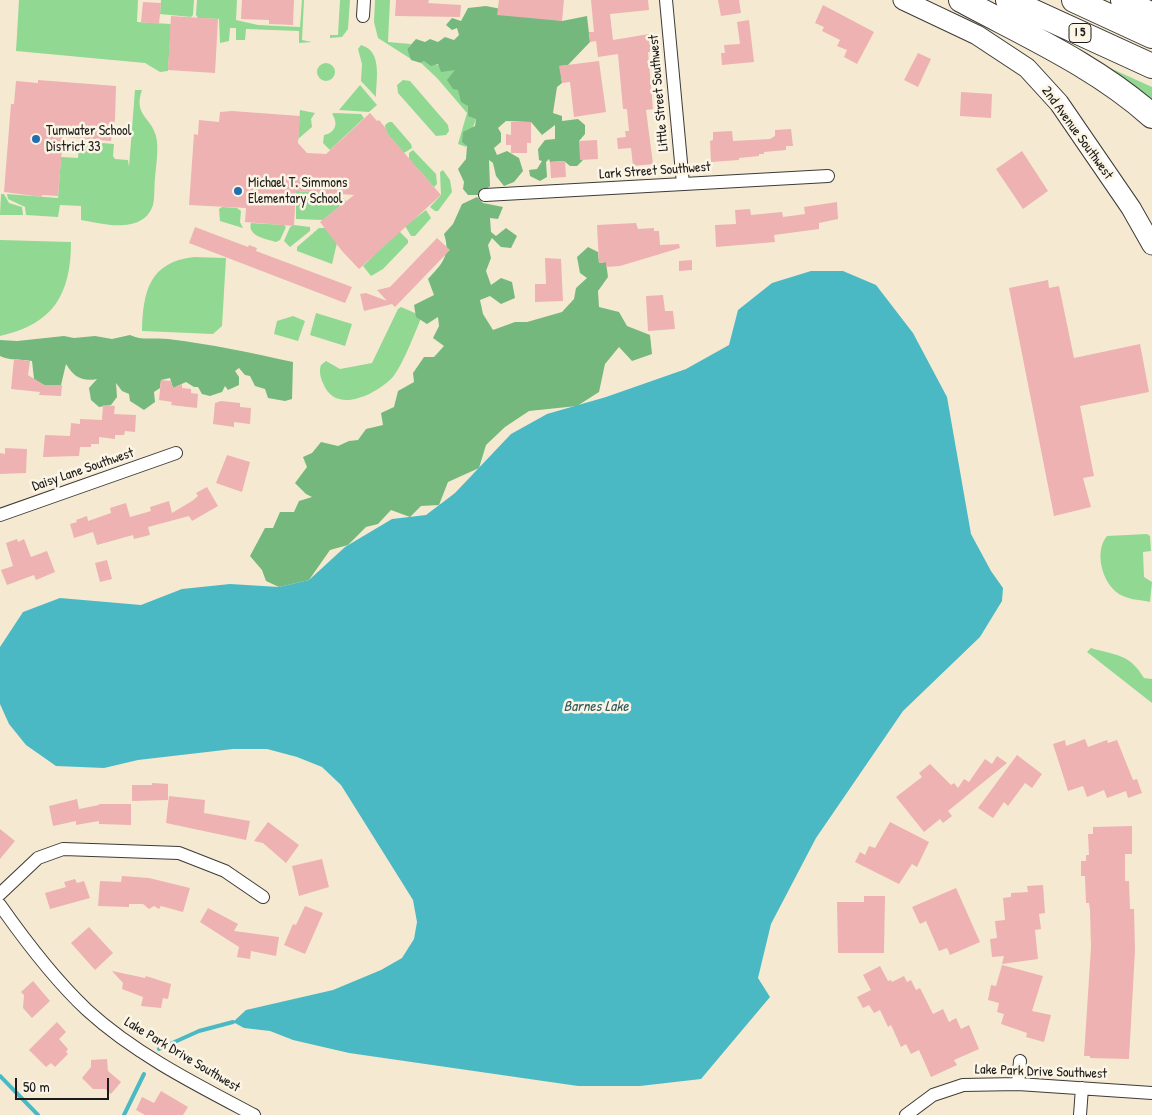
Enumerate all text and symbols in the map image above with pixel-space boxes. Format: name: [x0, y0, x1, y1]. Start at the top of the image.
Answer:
road number: I 5: [1069, 23, 1091, 42]
street label: Little Street Southwest: [646, 34, 672, 152]
street label: 2nd Avenue Southwest: [1038, 83, 1116, 183]
place label: Tumwater School District 33: [46, 123, 131, 156]
marker: Tumwater School District 33: [30, 133, 42, 145]
street label: Lark Street Southwest: [599, 159, 711, 183]
place label: Michael T. Simmons Elementary School: [248, 175, 348, 208]
marker: Michael T. Simmons Elementary School: [232, 185, 244, 197]
street label: Daisy Lane Southwest: [30, 445, 136, 495]
water label: Barnes Lake: [564, 698, 628, 716]
street label: Lake Park Drive Southwest: [121, 1014, 243, 1096]
street label: Lake Park Drive Southwest: [975, 1061, 1107, 1083]
scale bar: [18, 1068, 111, 1100]
text: 50 m: [23, 1076, 50, 1097]

